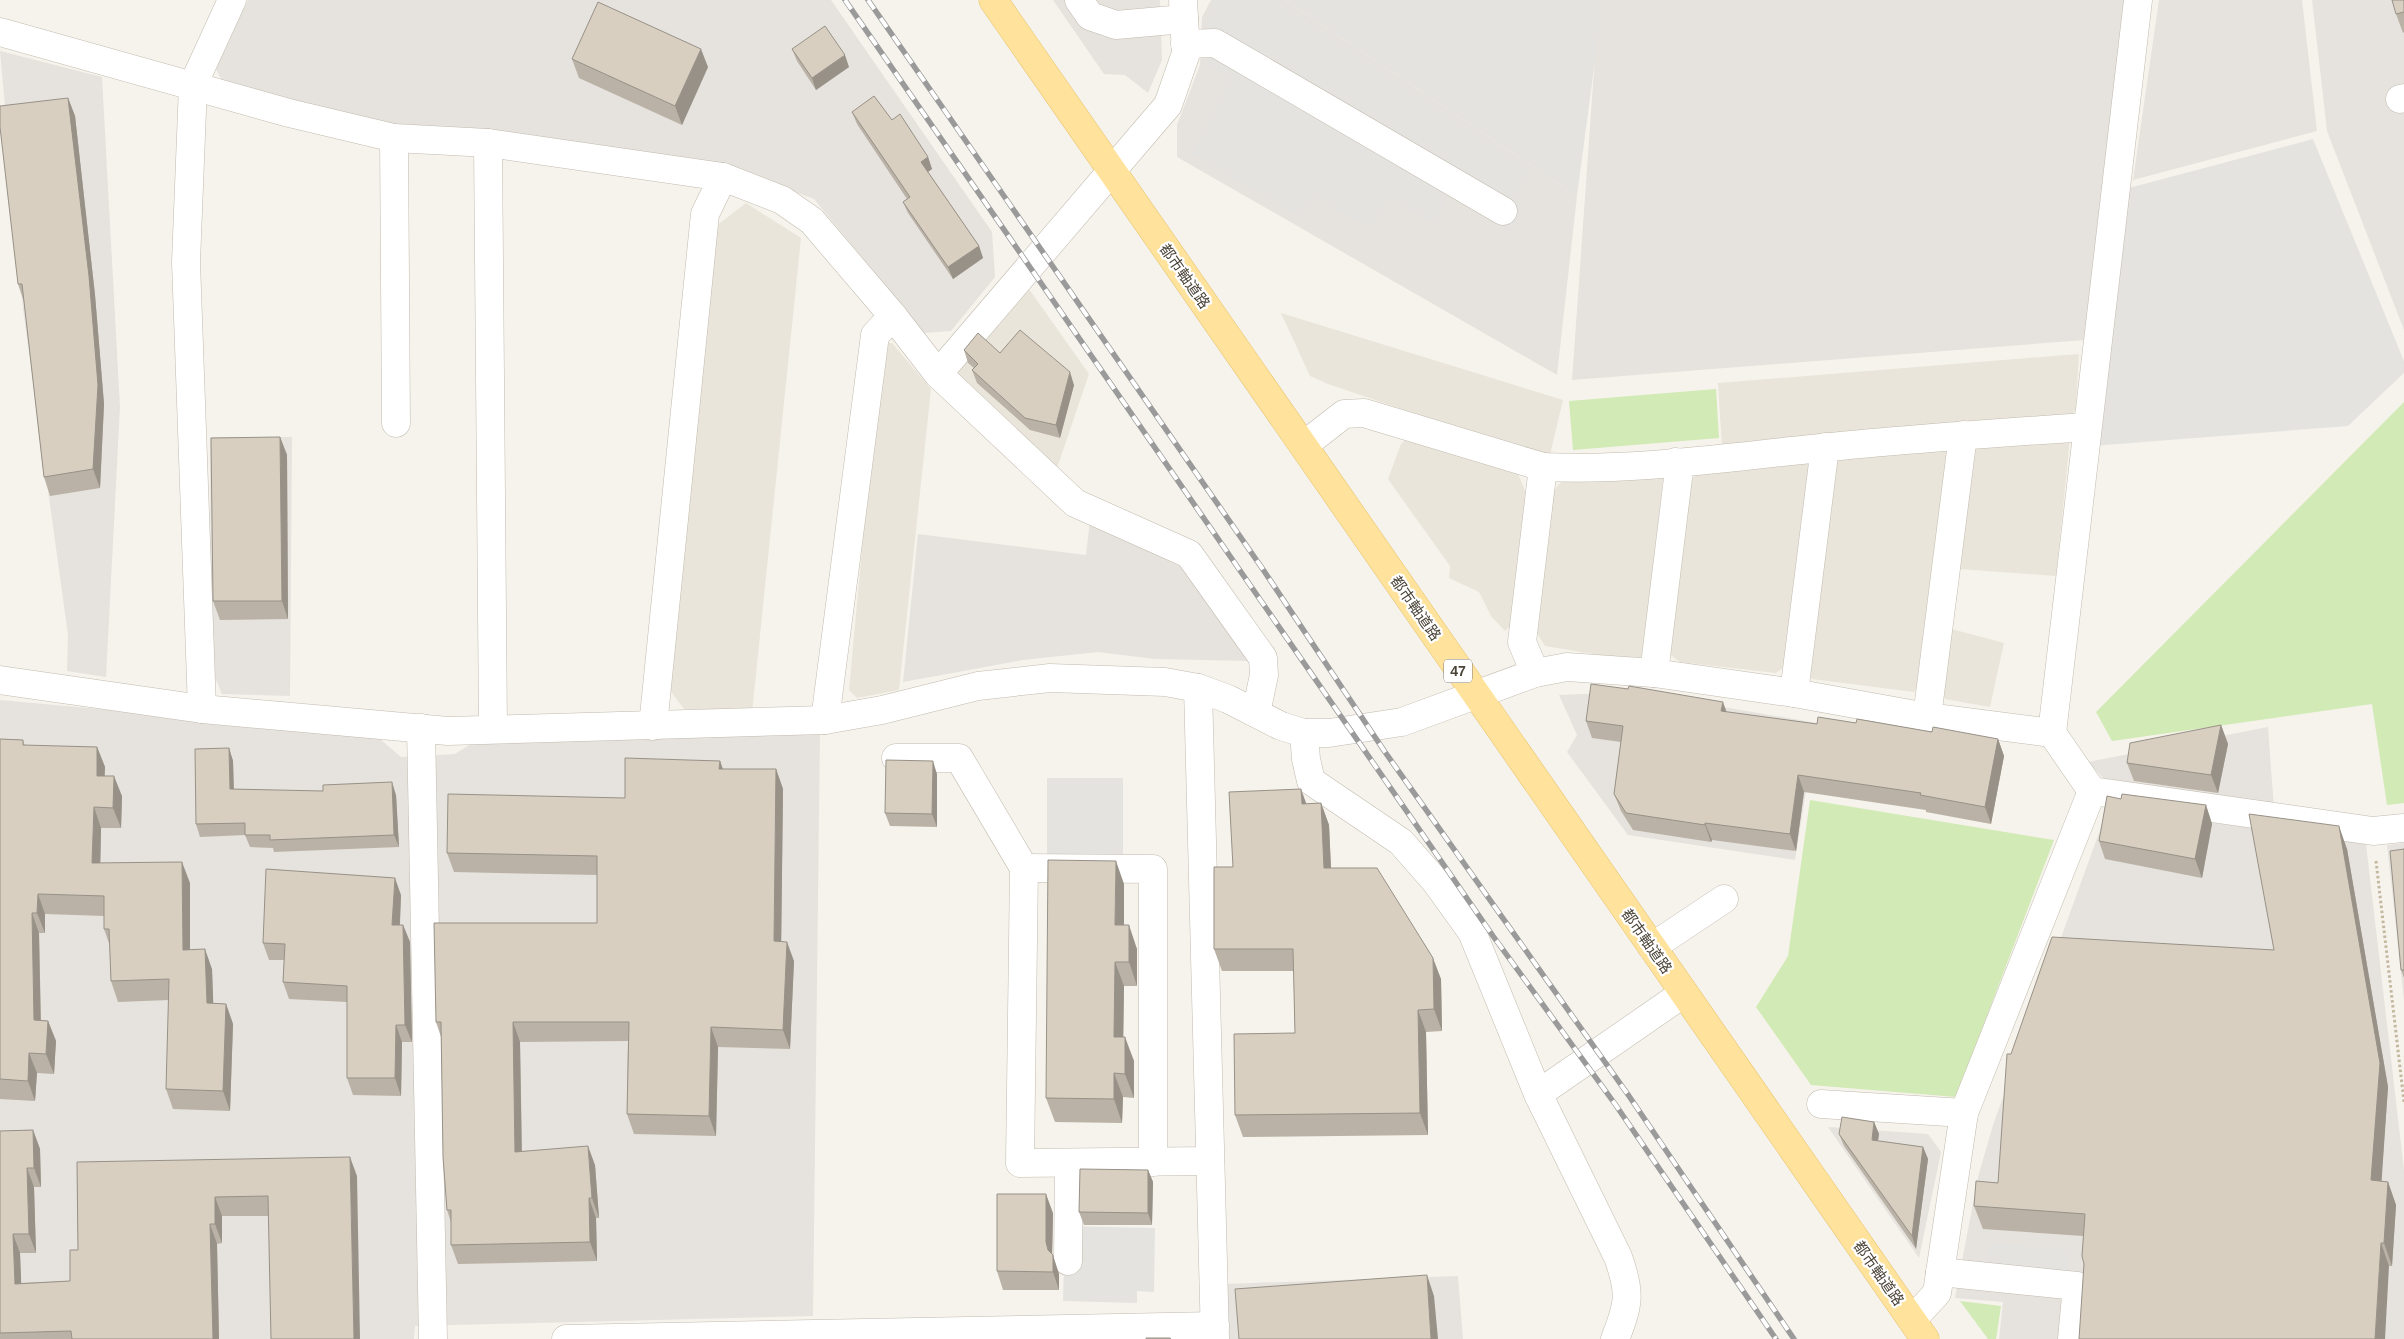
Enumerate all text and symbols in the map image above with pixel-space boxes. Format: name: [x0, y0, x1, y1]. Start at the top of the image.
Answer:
street label: 都市軸道路: [1157, 240, 1213, 312]
street label: 都市軸道路: [1388, 572, 1444, 644]
road number: 47: [1444, 659, 1472, 682]
street label: 都市軸道路: [1619, 905, 1675, 977]
street label: 都市軸道路: [1851, 1237, 1907, 1309]

